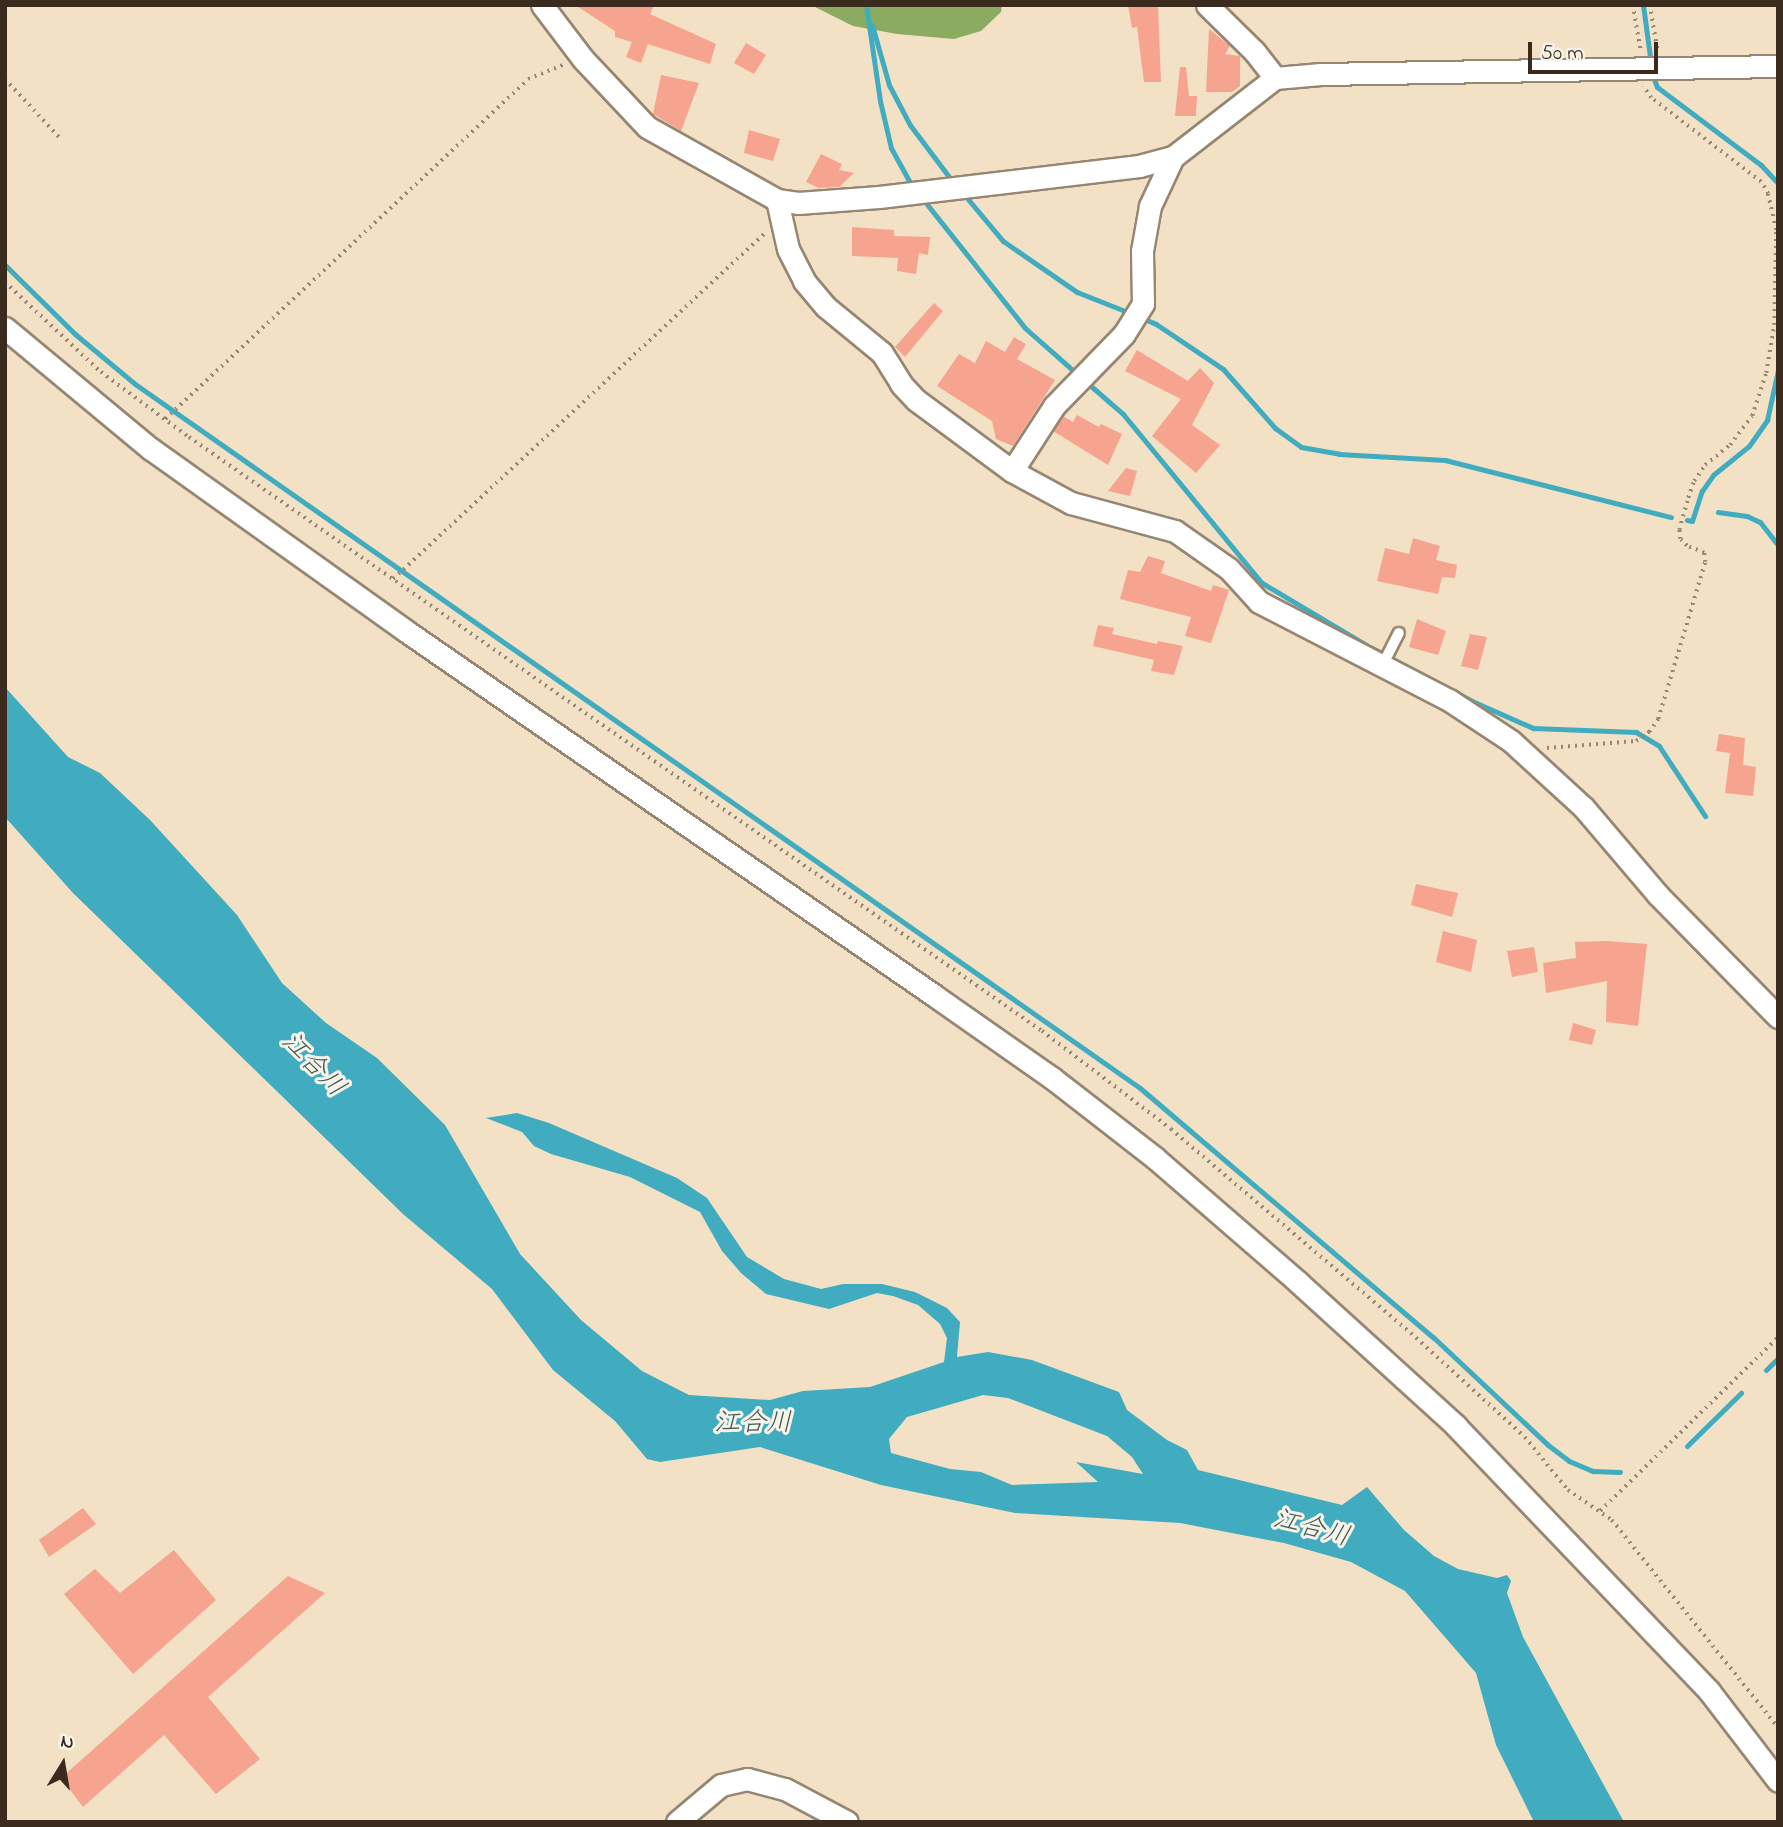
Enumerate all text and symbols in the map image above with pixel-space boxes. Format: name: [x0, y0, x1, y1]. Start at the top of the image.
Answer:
scale bar: [1531, 28, 1660, 72]
text: 50 m: [1541, 39, 1584, 69]
water label: 江合川: [274, 1027, 350, 1105]
water label: 江合川: [714, 1409, 792, 1441]
water label: 江合川: [1269, 1505, 1353, 1555]
text: N: [58, 1728, 76, 1757]
north arrow: [28, 1729, 98, 1799]

